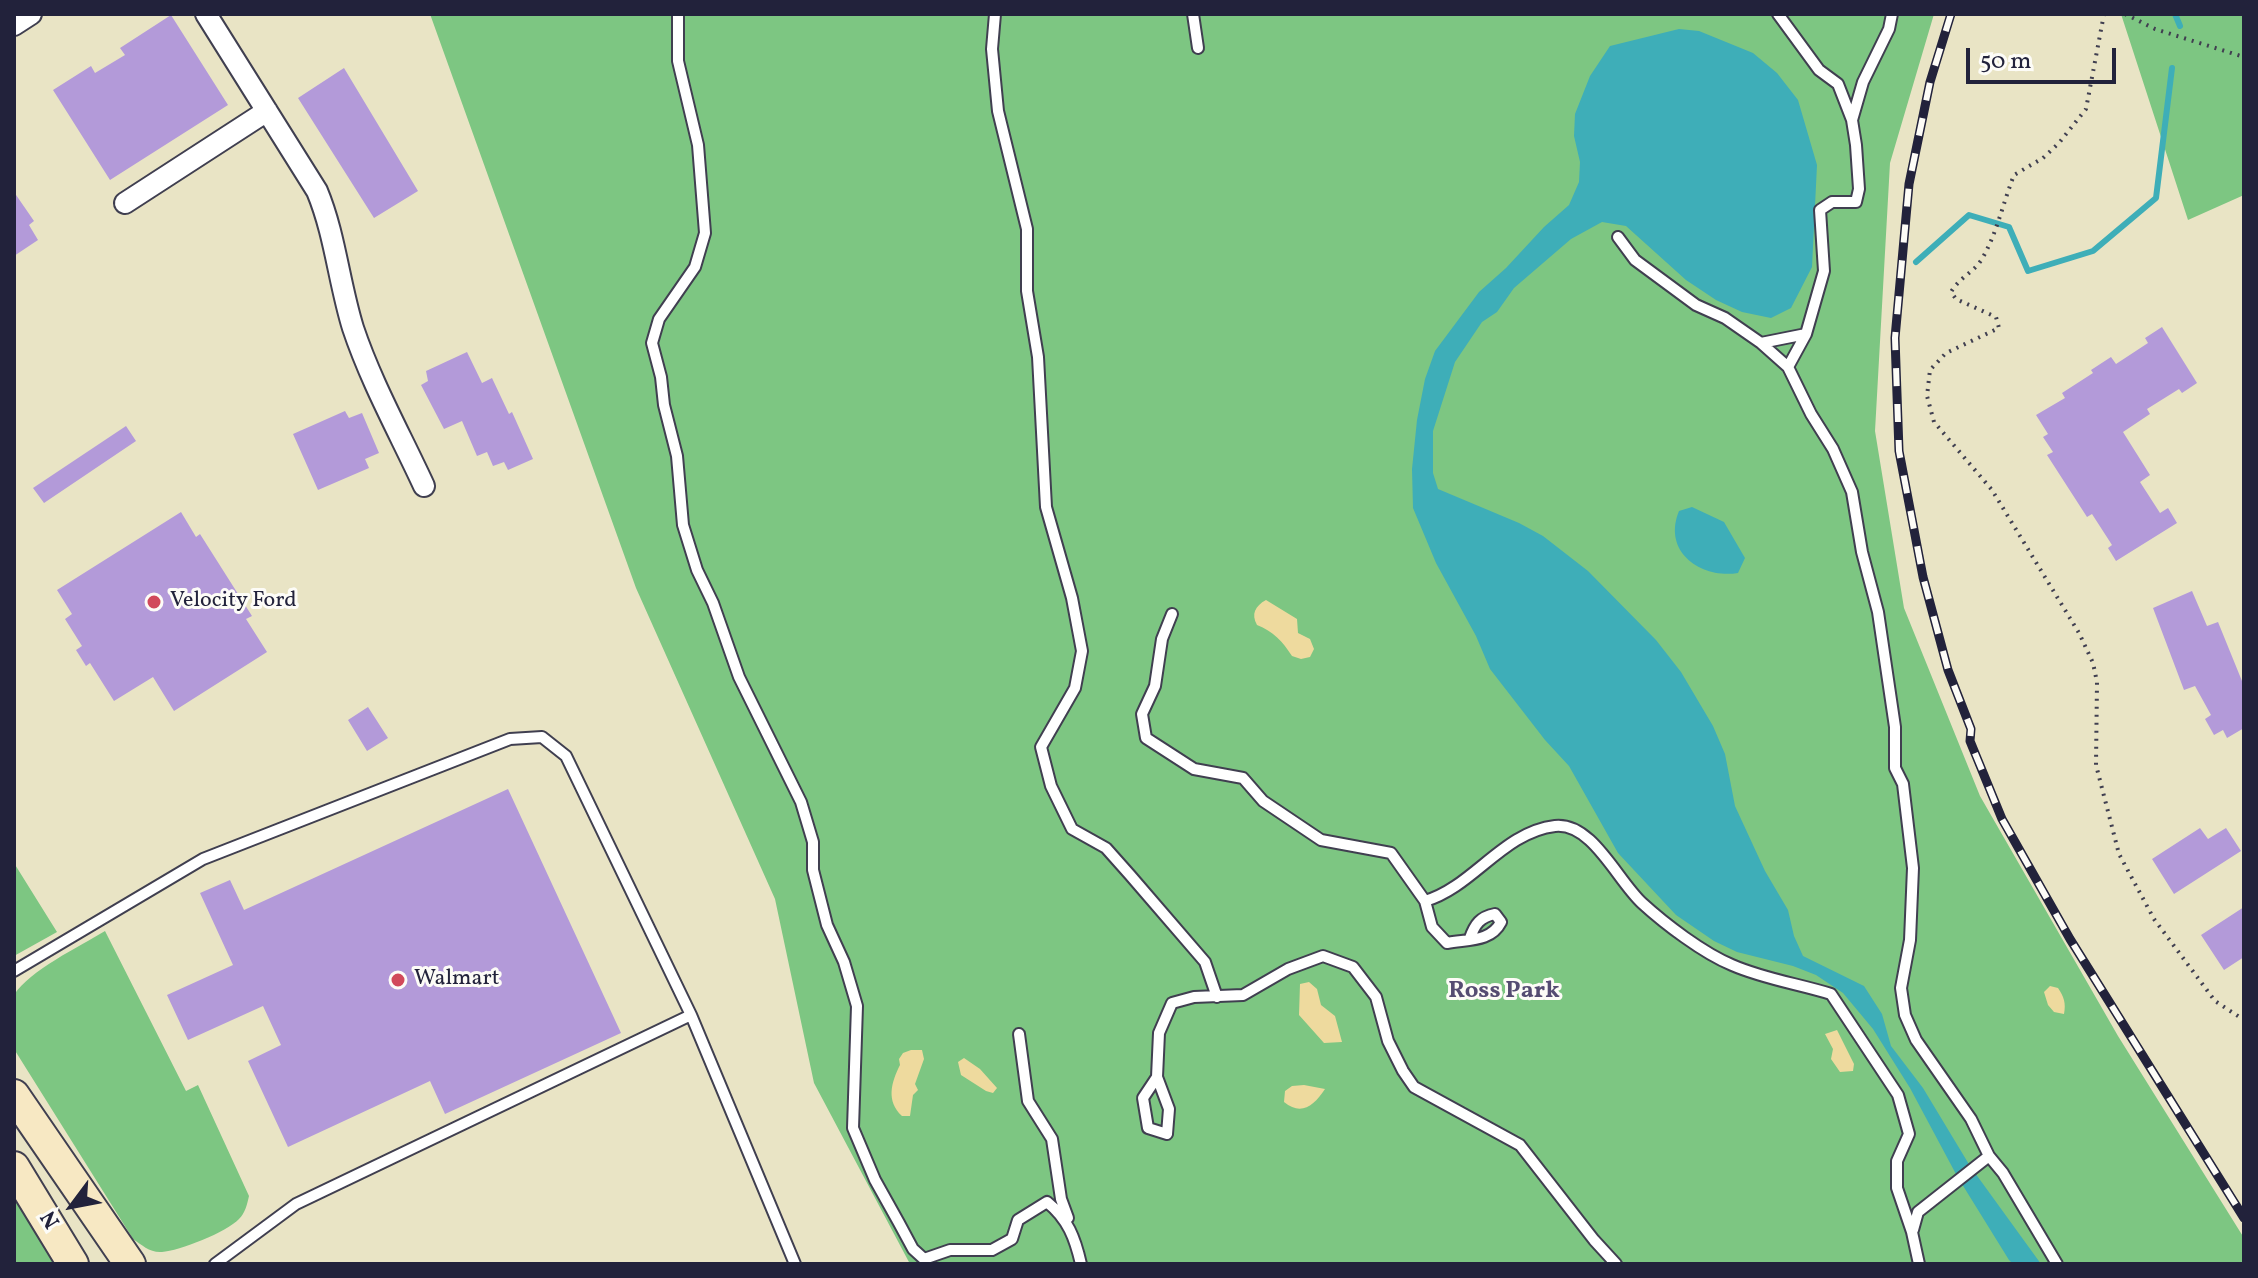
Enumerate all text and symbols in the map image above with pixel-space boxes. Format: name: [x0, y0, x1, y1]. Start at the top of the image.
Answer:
scale bar: [1970, 32, 2120, 82]
text: 50 m: [1980, 45, 2032, 79]
place label: Velocity Ford: [170, 589, 297, 615]
marker: Velocity Ford: [145, 593, 163, 611]
place label: Walmart: [414, 967, 499, 993]
marker: Walmart: [389, 971, 407, 989]
district label: Ross Park: [1448, 979, 1560, 1007]
north arrow: [32, 1166, 112, 1246]
text: N: [34, 1204, 69, 1234]

